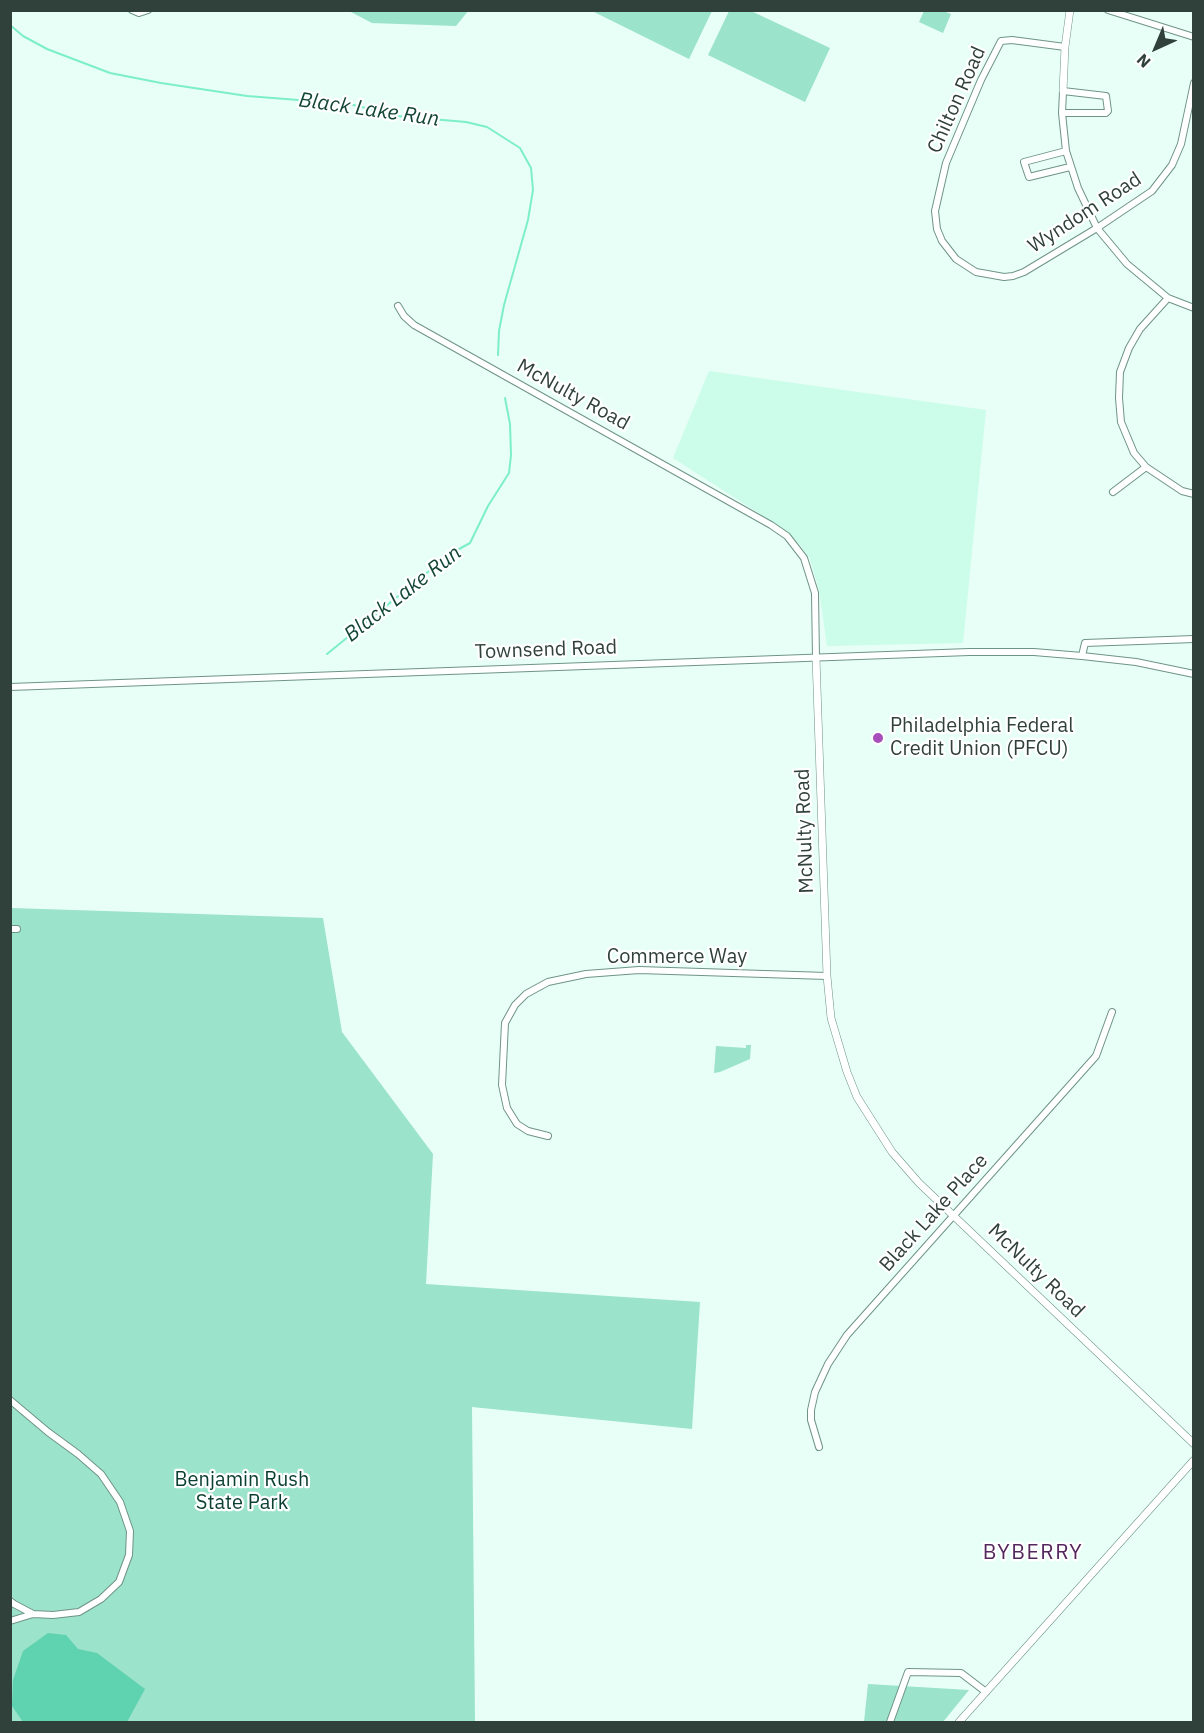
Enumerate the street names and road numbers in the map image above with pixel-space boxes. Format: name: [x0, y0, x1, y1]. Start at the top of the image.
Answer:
street label: Chilton Road: [923, 43, 991, 157]
street label: Wyndom Road: [1024, 168, 1146, 258]
street label: McNulty Road: [513, 354, 633, 436]
street label: Townsend Road: [474, 636, 618, 664]
street label: McNulty Road: [791, 768, 819, 894]
street label: Commerce Way: [607, 945, 747, 969]
street label: Black Lake Place: [875, 1149, 993, 1277]
street label: McNulty Road: [983, 1219, 1089, 1323]

